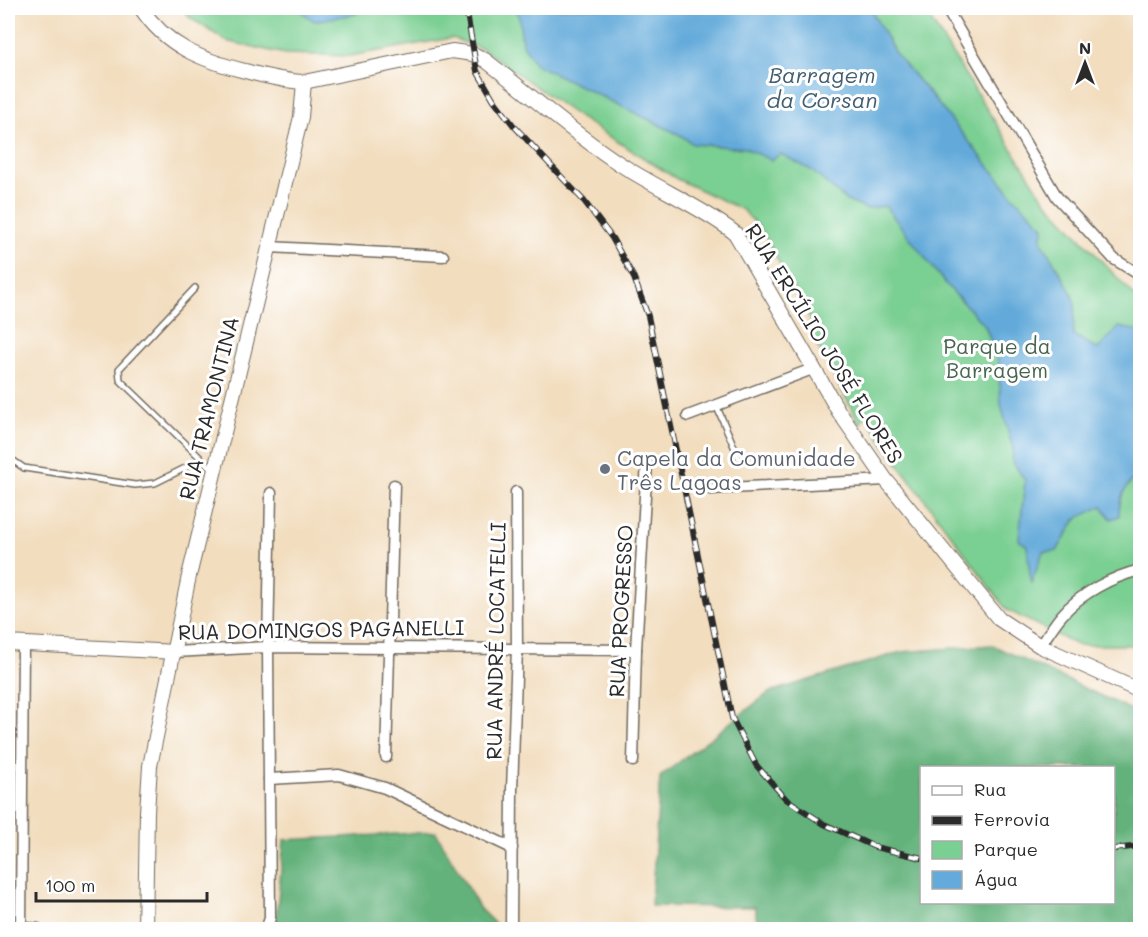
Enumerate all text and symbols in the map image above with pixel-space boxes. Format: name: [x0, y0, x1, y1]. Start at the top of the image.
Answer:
north arrow: [1055, 33, 1115, 93]
text: N: [1079, 37, 1091, 58]
water label: Barragem da Corsan: [766, 60, 878, 114]
street label: RUA ERCÍLIO JOSÉ FLORES: [740, 218, 910, 468]
street label: RUA TRAMONTINA: [172, 313, 244, 503]
park label: Parque da Barragem: [943, 332, 1051, 383]
place label: Capela da Comunidade Três Lagoas: [617, 444, 856, 495]
marker: Capela da Comunidade Três Lagoas: [598, 462, 612, 476]
street label: RUA ANDRÉ LOCATELLI: [479, 522, 511, 760]
street label: RUA PROGRESSO: [602, 524, 638, 698]
street label: RUA DOMINGOS PAGANELLI: [178, 613, 464, 645]
legend: [920, 766, 1115, 904]
text: Rua: [974, 777, 1007, 801]
text: Ferrovia: [974, 807, 1050, 831]
text: Parque: [974, 837, 1038, 861]
scale bar: [36, 865, 207, 903]
text: Água: [974, 867, 1018, 891]
text: 100 m: [45, 873, 95, 897]

